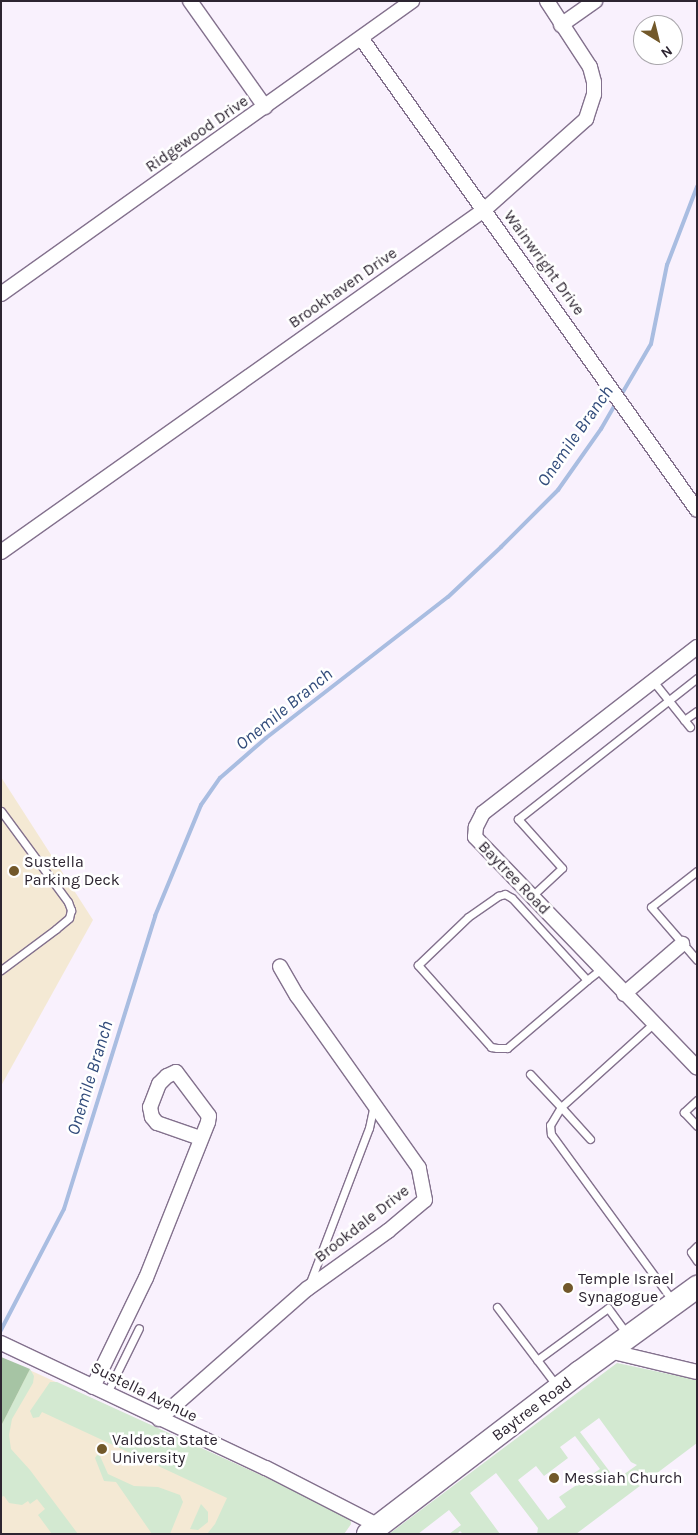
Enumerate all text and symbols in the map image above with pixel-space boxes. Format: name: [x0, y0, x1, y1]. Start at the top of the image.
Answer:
north arrow: [633, 15, 683, 65]
text: N: [657, 42, 676, 62]
street label: Ridgewood Drive: [142, 91, 252, 177]
street label: Wainwright Drive: [499, 207, 589, 319]
street label: Brookhaven Drive: [285, 243, 401, 333]
water label: Onemile Branch: [532, 381, 618, 491]
water label: Onemile Branch: [231, 663, 337, 755]
street label: Baytree Road: [474, 837, 554, 919]
place label: Sustella Parking Deck: [24, 852, 120, 890]
marker: Sustella Parking Deck: [8, 865, 20, 877]
water label: Onemile Branch: [62, 1018, 118, 1138]
street label: Brookdale Drive: [311, 1181, 413, 1267]
place label: Temple Israel Synagogue: [578, 1269, 674, 1307]
marker: Temple Israel Synagogue: [562, 1282, 574, 1294]
street label: Sustella Avenue: [88, 1358, 200, 1426]
street label: Baytree Road: [488, 1373, 576, 1445]
place label: Valdosta State University: [112, 1430, 218, 1468]
marker: Valdosta State University: [96, 1443, 108, 1455]
place label: Messiah Church: [564, 1468, 682, 1488]
marker: Messiah Church: [548, 1472, 560, 1484]

